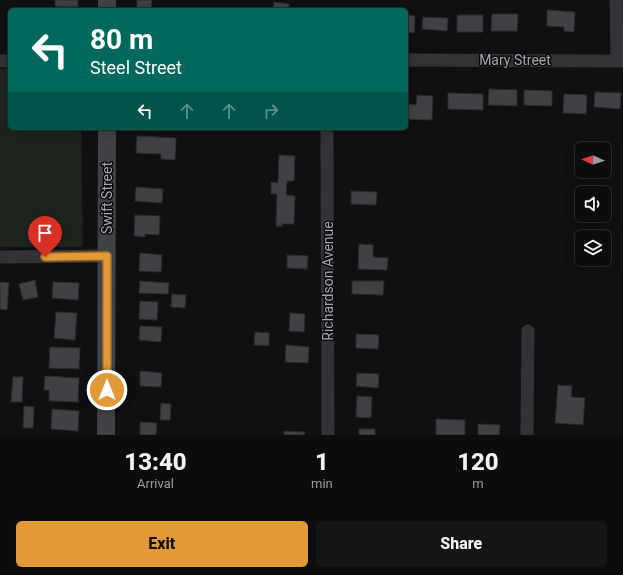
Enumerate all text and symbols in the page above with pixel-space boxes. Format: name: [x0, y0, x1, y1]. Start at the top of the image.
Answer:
text: 80 m: [90, 23, 153, 56]
icon: left: [24, 24, 76, 76]
street label: Mary Street: [479, 52, 551, 68]
text: Steel Street: [90, 57, 182, 78]
icon: left: [134, 100, 156, 122]
icon: ahead: [176, 100, 198, 122]
icon: ahead: [218, 100, 240, 122]
icon: right: [260, 100, 282, 122]
north arrow: [575, 142, 611, 178]
map controls: [575, 142, 611, 266]
street label: Swift Street: [99, 162, 115, 234]
button: sound: [575, 186, 611, 222]
pin: [28, 216, 62, 257]
street label: Richardson Avenue: [320, 221, 336, 341]
icon: arrive: [34, 222, 56, 244]
button: layers: [575, 230, 611, 266]
position arrow: [86, 369, 128, 411]
text: 13:40: [124, 448, 187, 476]
text: 1: [315, 448, 329, 476]
text: 120: [457, 448, 499, 476]
text: Arrival: [137, 476, 174, 491]
text: min: [311, 476, 333, 491]
text: m: [472, 476, 484, 491]
button: Exit: [16, 521, 308, 567]
button: Share: [316, 521, 607, 567]

